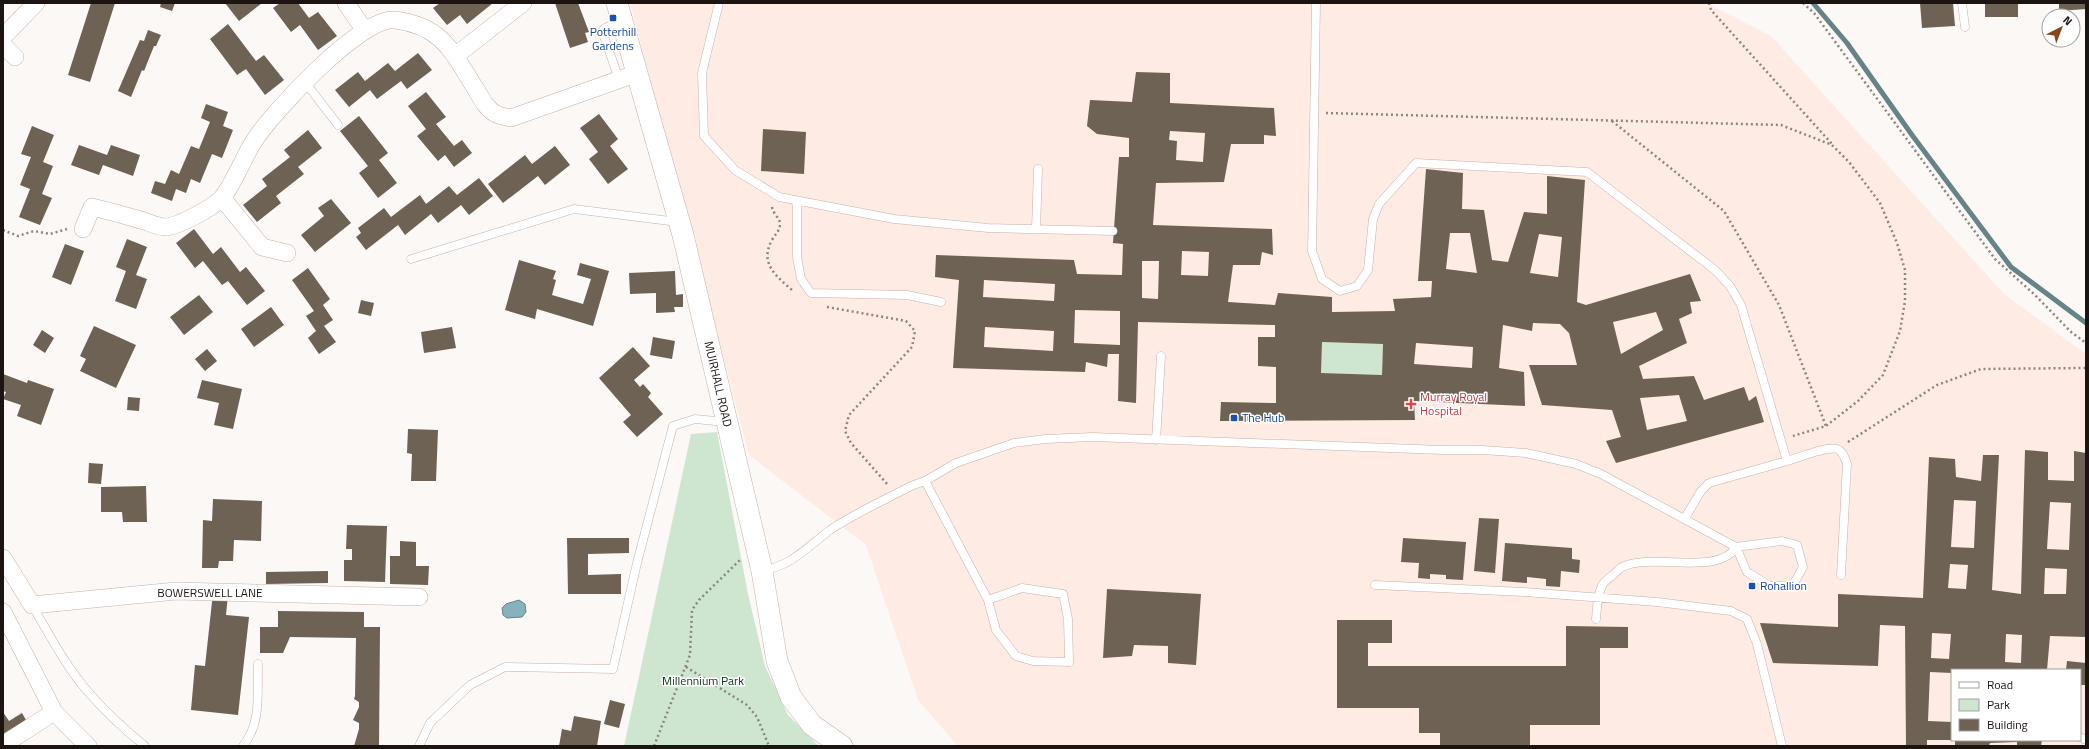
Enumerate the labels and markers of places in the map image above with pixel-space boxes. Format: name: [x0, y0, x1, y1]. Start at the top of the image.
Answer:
marker: Potterhill Gardens: [608, 13, 618, 23]
place label: Potterhill Gardens: [590, 22, 636, 55]
place label: Murray Royal Hospital: [1420, 387, 1487, 420]
marker: Murray Royal Hospital: [1405, 398, 1417, 410]
place label: The Hub: [1242, 408, 1284, 427]
marker: The Hub: [1229, 413, 1239, 423]
place label: Rohallion: [1760, 576, 1807, 595]
marker: Rohallion: [1747, 581, 1757, 591]

